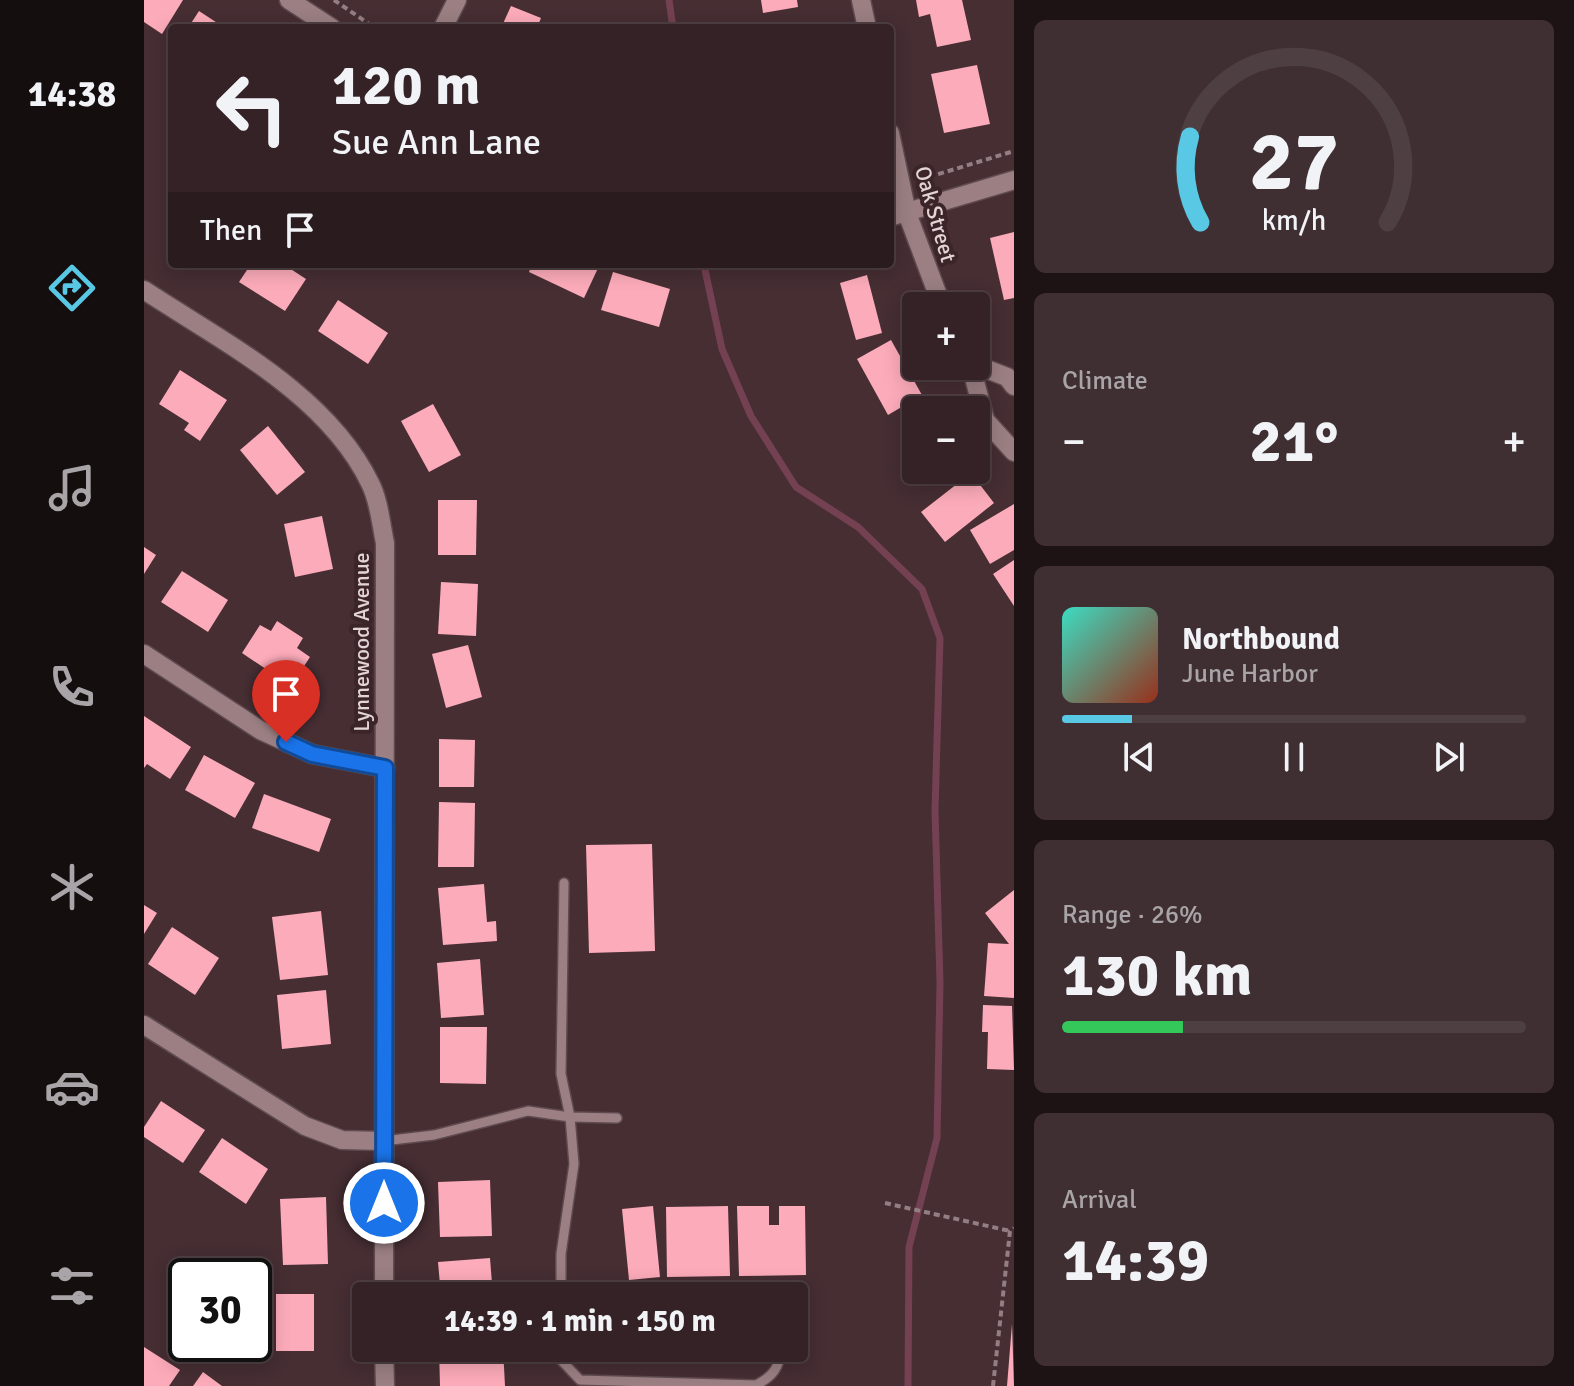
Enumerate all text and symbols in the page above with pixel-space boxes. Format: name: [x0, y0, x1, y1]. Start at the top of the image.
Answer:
text: 120 m: [332, 51, 480, 120]
icon: left: [200, 56, 304, 160]
text: 14:38: [28, 72, 116, 117]
text: 27: [1249, 110, 1339, 212]
text: Sue Ann Lane: [332, 120, 541, 165]
street label: Oak Street: [909, 163, 962, 265]
text: km/h: [1262, 203, 1326, 238]
icon: arrive: [278, 208, 322, 252]
text: Then: [200, 212, 262, 249]
icon: directions: [44, 260, 100, 316]
map controls: [902, 292, 990, 484]
button: +: [902, 292, 990, 380]
text: Climate: [1062, 365, 1148, 397]
button: −: [902, 396, 990, 484]
text: 21°: [1250, 405, 1338, 479]
text: −: [1062, 415, 1086, 469]
text: +: [1502, 415, 1526, 469]
icon: music: [44, 460, 100, 516]
street label: Lynnewood Avenue: [348, 552, 375, 732]
text: Northbound: [1182, 621, 1340, 658]
text: June Harbor: [1182, 658, 1318, 690]
icon: phone: [44, 659, 100, 715]
pin: [252, 660, 320, 742]
icon: arrive: [264, 672, 308, 716]
icon: previous: [1117, 735, 1161, 779]
icon: pause: [1272, 735, 1316, 779]
icon: next: [1427, 735, 1471, 779]
icon: climate: [44, 859, 100, 915]
text: Range · 26%: [1062, 899, 1203, 931]
text: 130 km: [1062, 939, 1252, 1013]
icon: car: [44, 1059, 100, 1115]
position arrow: [342, 1161, 426, 1245]
text: Arrival: [1062, 1184, 1137, 1216]
text: 14:39: [1062, 1224, 1209, 1298]
icon: filters: [44, 1258, 100, 1314]
speed limit sign: 30: [168, 1258, 272, 1362]
text: 14:39 · 1 min · 150 m: [444, 1303, 716, 1340]

